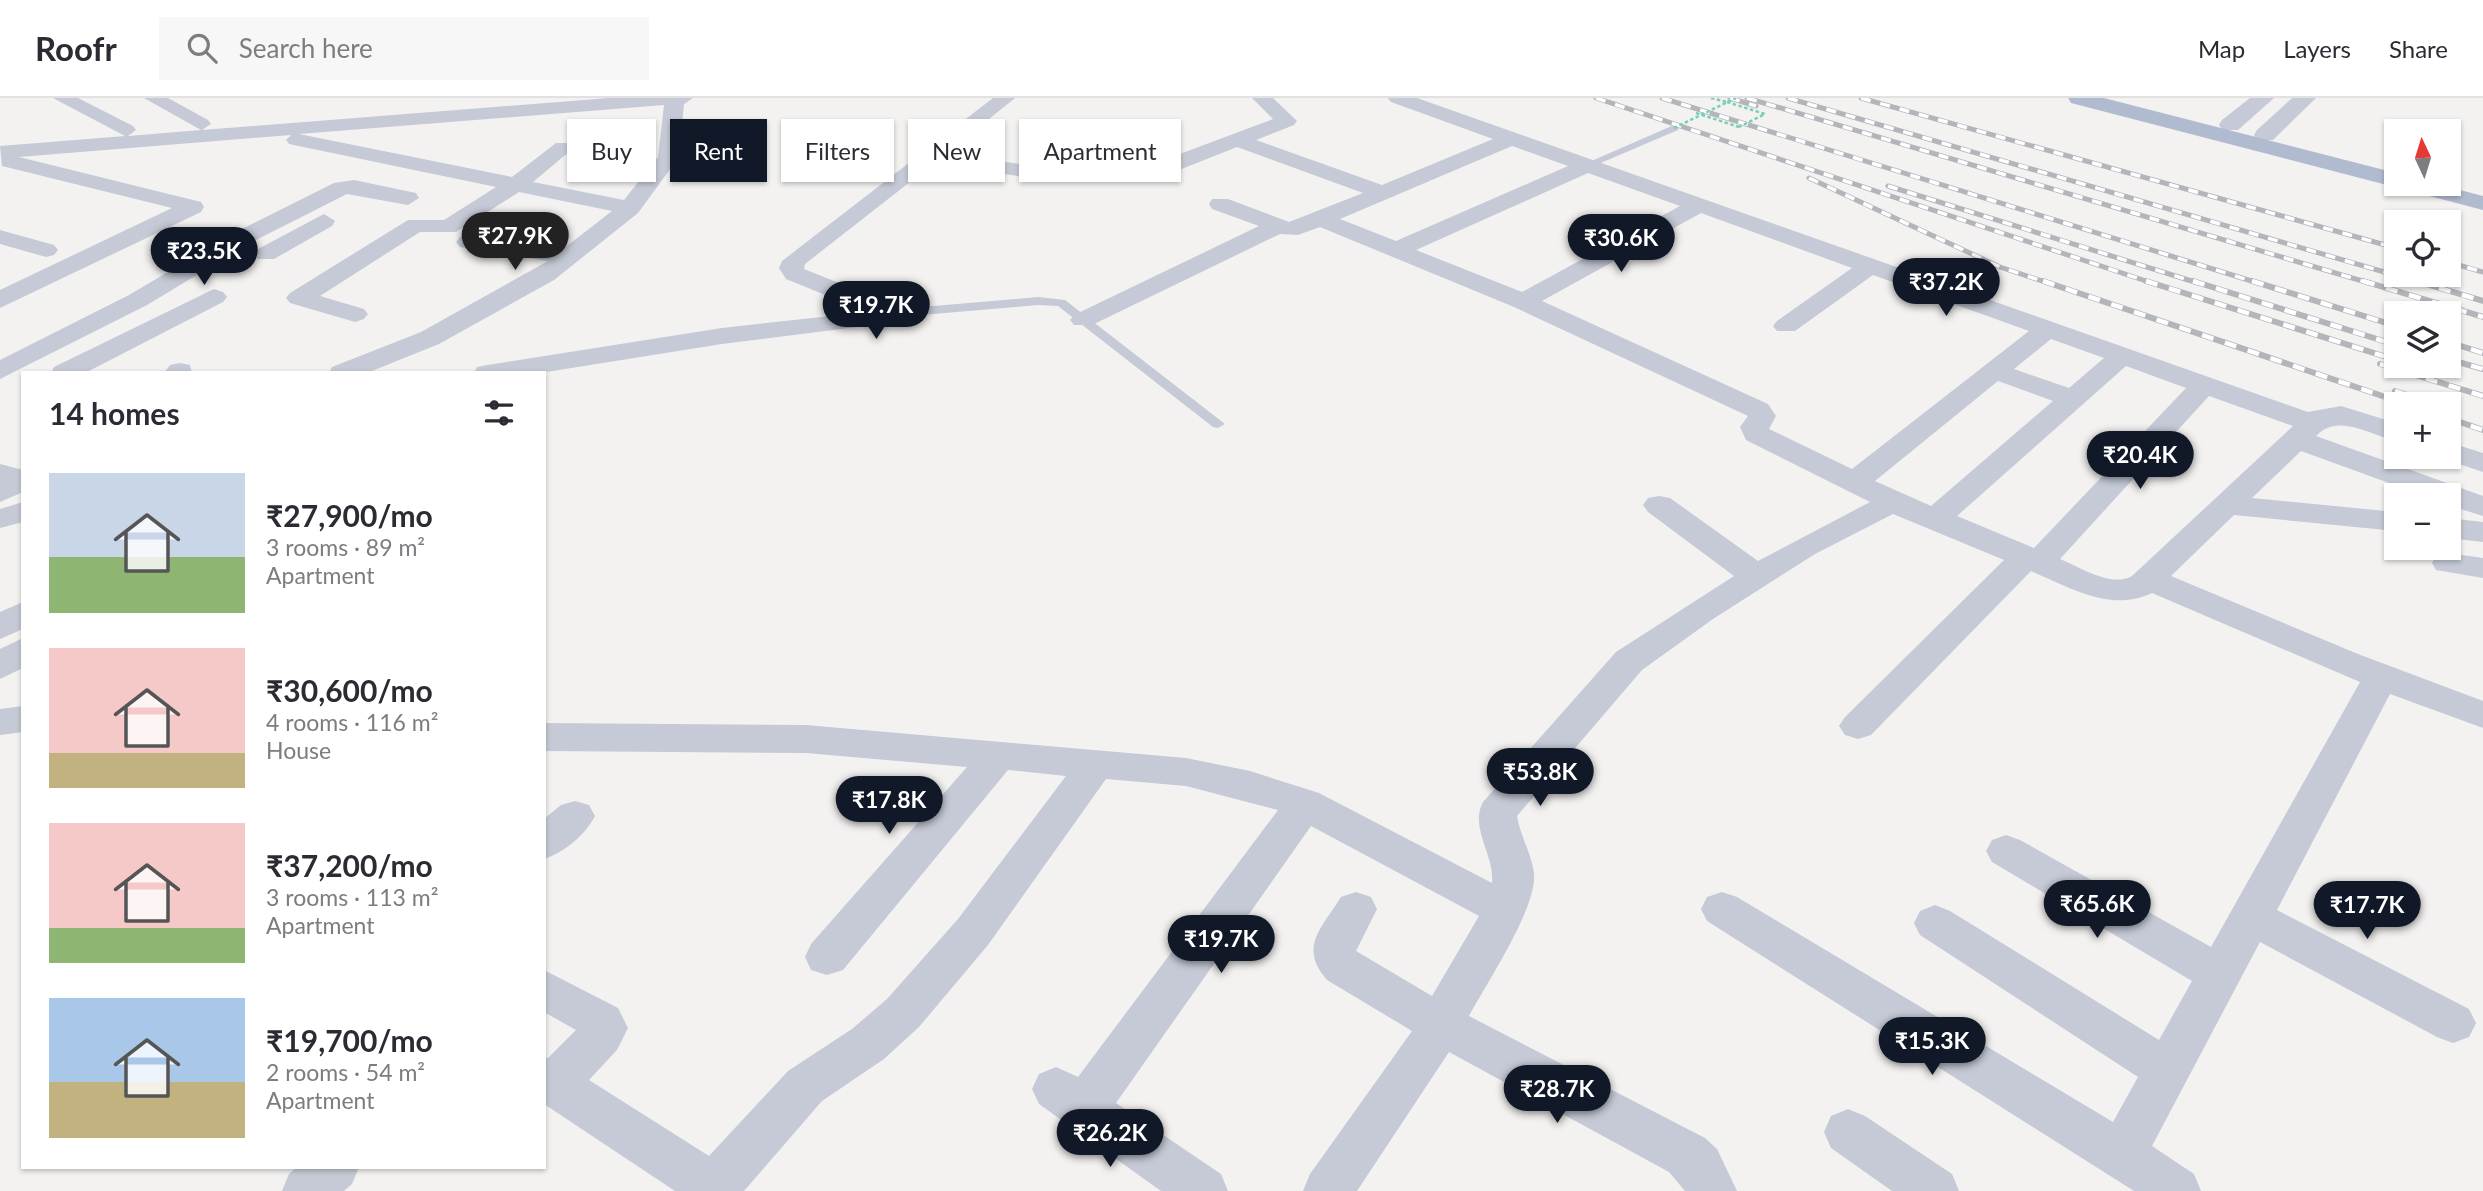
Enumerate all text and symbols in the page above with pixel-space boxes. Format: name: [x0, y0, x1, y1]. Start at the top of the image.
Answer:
search box: [159, 17, 649, 80]
text: Roofr: [35, 28, 117, 68]
icon: search: [183, 29, 221, 67]
text: Search here: [239, 32, 373, 64]
text: Map: [2198, 34, 2245, 63]
text: Layers: [2283, 34, 2351, 63]
text: Share: [2389, 34, 2448, 63]
chip: Buy: [567, 119, 656, 182]
chip: Rent: [670, 119, 767, 182]
chip: Filters: [781, 119, 894, 182]
chip: New: [908, 119, 1005, 182]
chip: Apartment: [1019, 119, 1181, 182]
north arrow: [2384, 119, 2460, 196]
map controls: [2384, 119, 2461, 560]
button: locate: [2384, 210, 2461, 287]
pin: ₹27.9K: [458, 212, 572, 272]
pin: ₹30.6K: [1564, 214, 1678, 274]
text: ₹27.9K: [478, 221, 552, 249]
text: ₹30.6K: [1584, 223, 1658, 251]
pin: ₹23.5K: [147, 228, 261, 287]
text: ₹23.5K: [167, 236, 241, 264]
pin: ₹37.2K: [1889, 258, 2003, 318]
text: ₹37.2K: [1909, 267, 1983, 295]
pin: ₹19.7K: [819, 282, 933, 341]
text: ₹19.7K: [839, 290, 913, 318]
button: layers: [2384, 301, 2461, 378]
button: +: [2384, 392, 2461, 469]
icon: filters: [480, 394, 518, 432]
text: 14 homes: [49, 395, 180, 431]
pin: ₹20.4K: [2083, 432, 2197, 491]
text: ₹20.4K: [2103, 440, 2177, 468]
button: −: [2384, 483, 2461, 560]
text: ₹27,900/mo: [266, 497, 433, 533]
icon: home: [105, 501, 189, 585]
text: 3 rooms · 89 m²: [266, 533, 425, 561]
text: Apartment: [266, 561, 374, 589]
text: ₹30,600/mo: [266, 672, 433, 708]
icon: home: [105, 676, 189, 760]
text: 4 rooms · 116 m²: [266, 708, 438, 736]
text: House: [266, 736, 331, 764]
pin: ₹53.8K: [1483, 748, 1597, 808]
text: ₹53.8K: [1503, 757, 1577, 785]
pin: ₹17.8K: [832, 776, 946, 836]
text: ₹17.8K: [852, 785, 926, 813]
text: ₹37,200/mo: [266, 847, 433, 883]
icon: home: [105, 851, 189, 935]
pin: ₹65.6K: [2040, 880, 2154, 940]
pin: ₹17.7K: [2310, 882, 2424, 941]
text: 3 rooms · 113 m²: [266, 883, 438, 911]
text: ₹65.6K: [2060, 889, 2134, 917]
text: ₹17.7K: [2330, 890, 2404, 918]
text: Apartment: [266, 911, 374, 939]
pin: ₹19.7K: [1164, 916, 1278, 975]
text: ₹19.7K: [1184, 924, 1258, 952]
pin: ₹15.3K: [1875, 1018, 1989, 1077]
text: ₹19,700/mo: [266, 1022, 433, 1058]
icon: home: [105, 1026, 189, 1110]
text: ₹15.3K: [1895, 1026, 1969, 1054]
text: 2 rooms · 54 m²: [266, 1058, 425, 1086]
pin: ₹28.7K: [1500, 1066, 1614, 1125]
text: ₹28.7K: [1520, 1074, 1594, 1102]
text: Apartment: [266, 1086, 374, 1114]
pin: ₹26.2K: [1053, 1110, 1167, 1169]
text: ₹26.2K: [1073, 1118, 1147, 1146]

